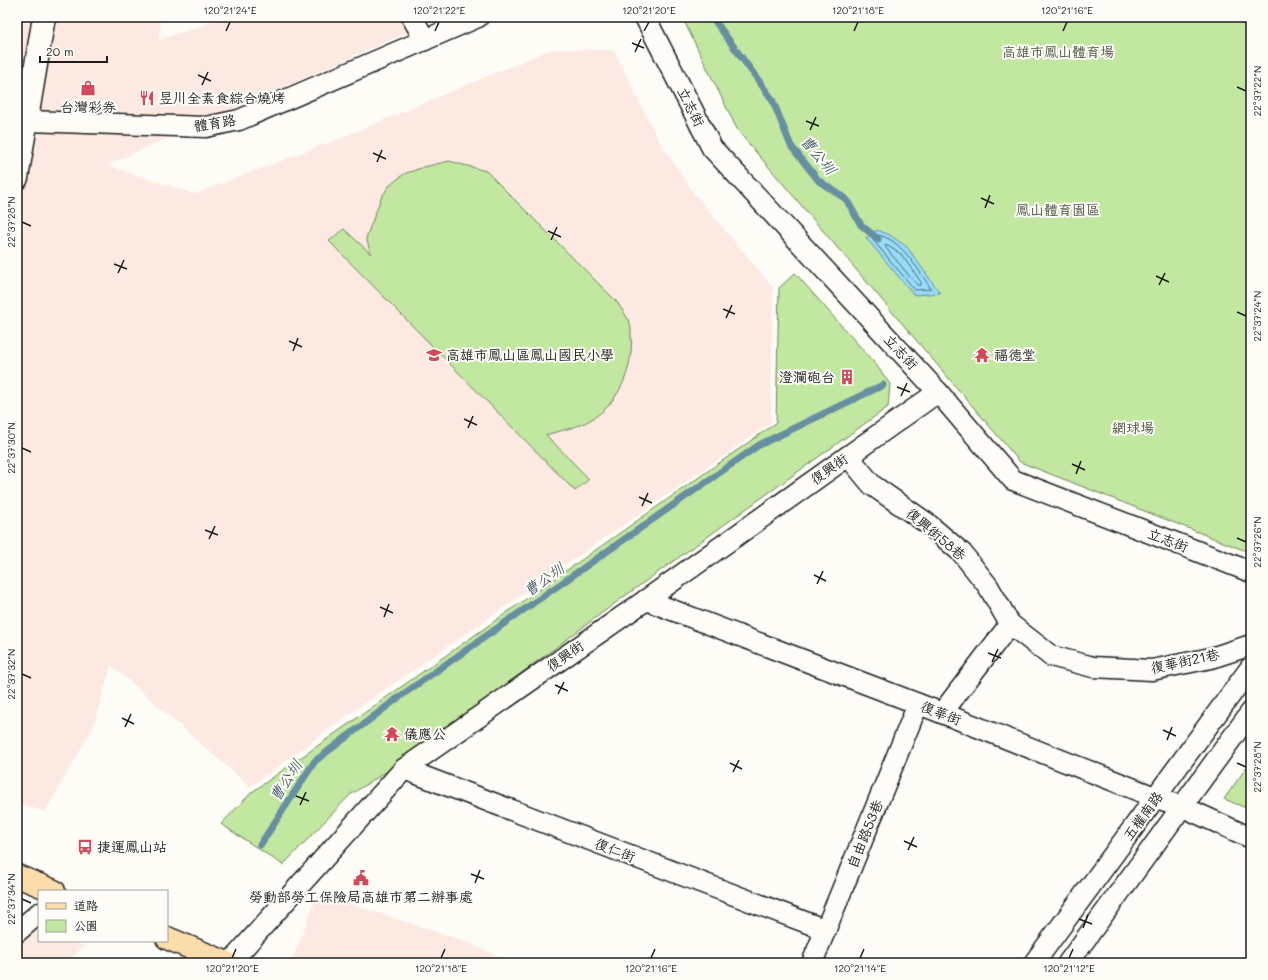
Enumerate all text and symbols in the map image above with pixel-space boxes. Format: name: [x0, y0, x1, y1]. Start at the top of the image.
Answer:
text: 120°21'24"E: [203, 3, 257, 17]
text: 120°21'22"E: [413, 3, 466, 17]
text: 120°21'20"E: [622, 3, 676, 17]
text: 120°21'18"E: [832, 3, 884, 17]
text: 120°21'16"E: [1041, 3, 1093, 17]
scale bar: [40, 38, 107, 64]
park label: 高雄市鳳山體育場: [1002, 42, 1114, 61]
text: 20 m: [46, 43, 74, 59]
text: 22°37'22"N: [1250, 66, 1264, 116]
shop icon: 台灣彩券: [79, 79, 97, 97]
street label: 立志街: [673, 84, 709, 130]
place label: 昱川全素食綜合燒烤: [159, 88, 285, 107]
restaurant icon: 昱川全素食綜合燒烤: [138, 89, 156, 107]
place label: 台灣彩券: [60, 97, 116, 116]
street label: 體育路: [193, 110, 237, 135]
water label: 曹公圳: [797, 131, 842, 180]
text: 22°37'28"N: [4, 196, 18, 248]
park label: 鳳山體育園區: [1016, 200, 1100, 219]
text: 22°37'24"N: [1250, 291, 1264, 341]
street label: 立志街: [880, 330, 923, 373]
place label: 高雄市鳳山區鳳山國民小學: [446, 345, 614, 364]
place label: 福德堂: [994, 345, 1036, 364]
school or university icon: 高雄市鳳山區鳳山國民小學: [425, 346, 443, 364]
temple icon: 福德堂: [973, 346, 991, 364]
place label: 澄瀾砲台: [779, 367, 835, 386]
building icon: 澄瀾砲台: [838, 368, 856, 386]
park label: 網球場: [1112, 418, 1154, 437]
text: 22°37'30"N: [4, 422, 18, 474]
street label: 復興街: [806, 449, 851, 488]
street label: 復興街58巷: [902, 503, 971, 565]
text: 22°37'26"N: [1250, 516, 1264, 568]
street label: 立志街: [1145, 523, 1191, 556]
water label: 曹公圳: [519, 557, 569, 600]
street label: 復興街: [542, 636, 587, 675]
street label: 復華街21巷: [1149, 644, 1222, 677]
text: 22°37'32"N: [4, 649, 18, 699]
street label: 復華街: [918, 696, 964, 729]
place label: 儀應公: [404, 724, 446, 743]
temple icon: 儀應公: [383, 725, 401, 743]
text: 22°37'28"N: [1250, 741, 1264, 793]
water label: 曹公圳: [265, 754, 307, 805]
street label: 五權南路: [1118, 787, 1167, 844]
street label: 自由路53巷: [842, 796, 887, 871]
street label: 復仁街: [592, 833, 638, 866]
place label: 捷運鳳山站: [97, 837, 167, 856]
bus stop icon: 捷運鳳山站: [76, 838, 94, 856]
public building icon: 勞動部勞工保險局高雄市第二辦事處: [352, 869, 370, 887]
text: 22°37'34"N: [4, 873, 18, 925]
place label: 勞動部勞工保險局高雄市第二辦事處: [249, 887, 473, 906]
legend: [38, 890, 168, 942]
text: 道路: [74, 897, 98, 913]
text: 公園: [74, 917, 98, 933]
text: 120°21'20"E: [205, 961, 259, 975]
text: 120°21'18"E: [415, 961, 467, 975]
text: 120°21'16"E: [625, 961, 677, 975]
text: 120°21'14"E: [834, 961, 886, 975]
text: 120°21'12"E: [1043, 961, 1095, 975]

